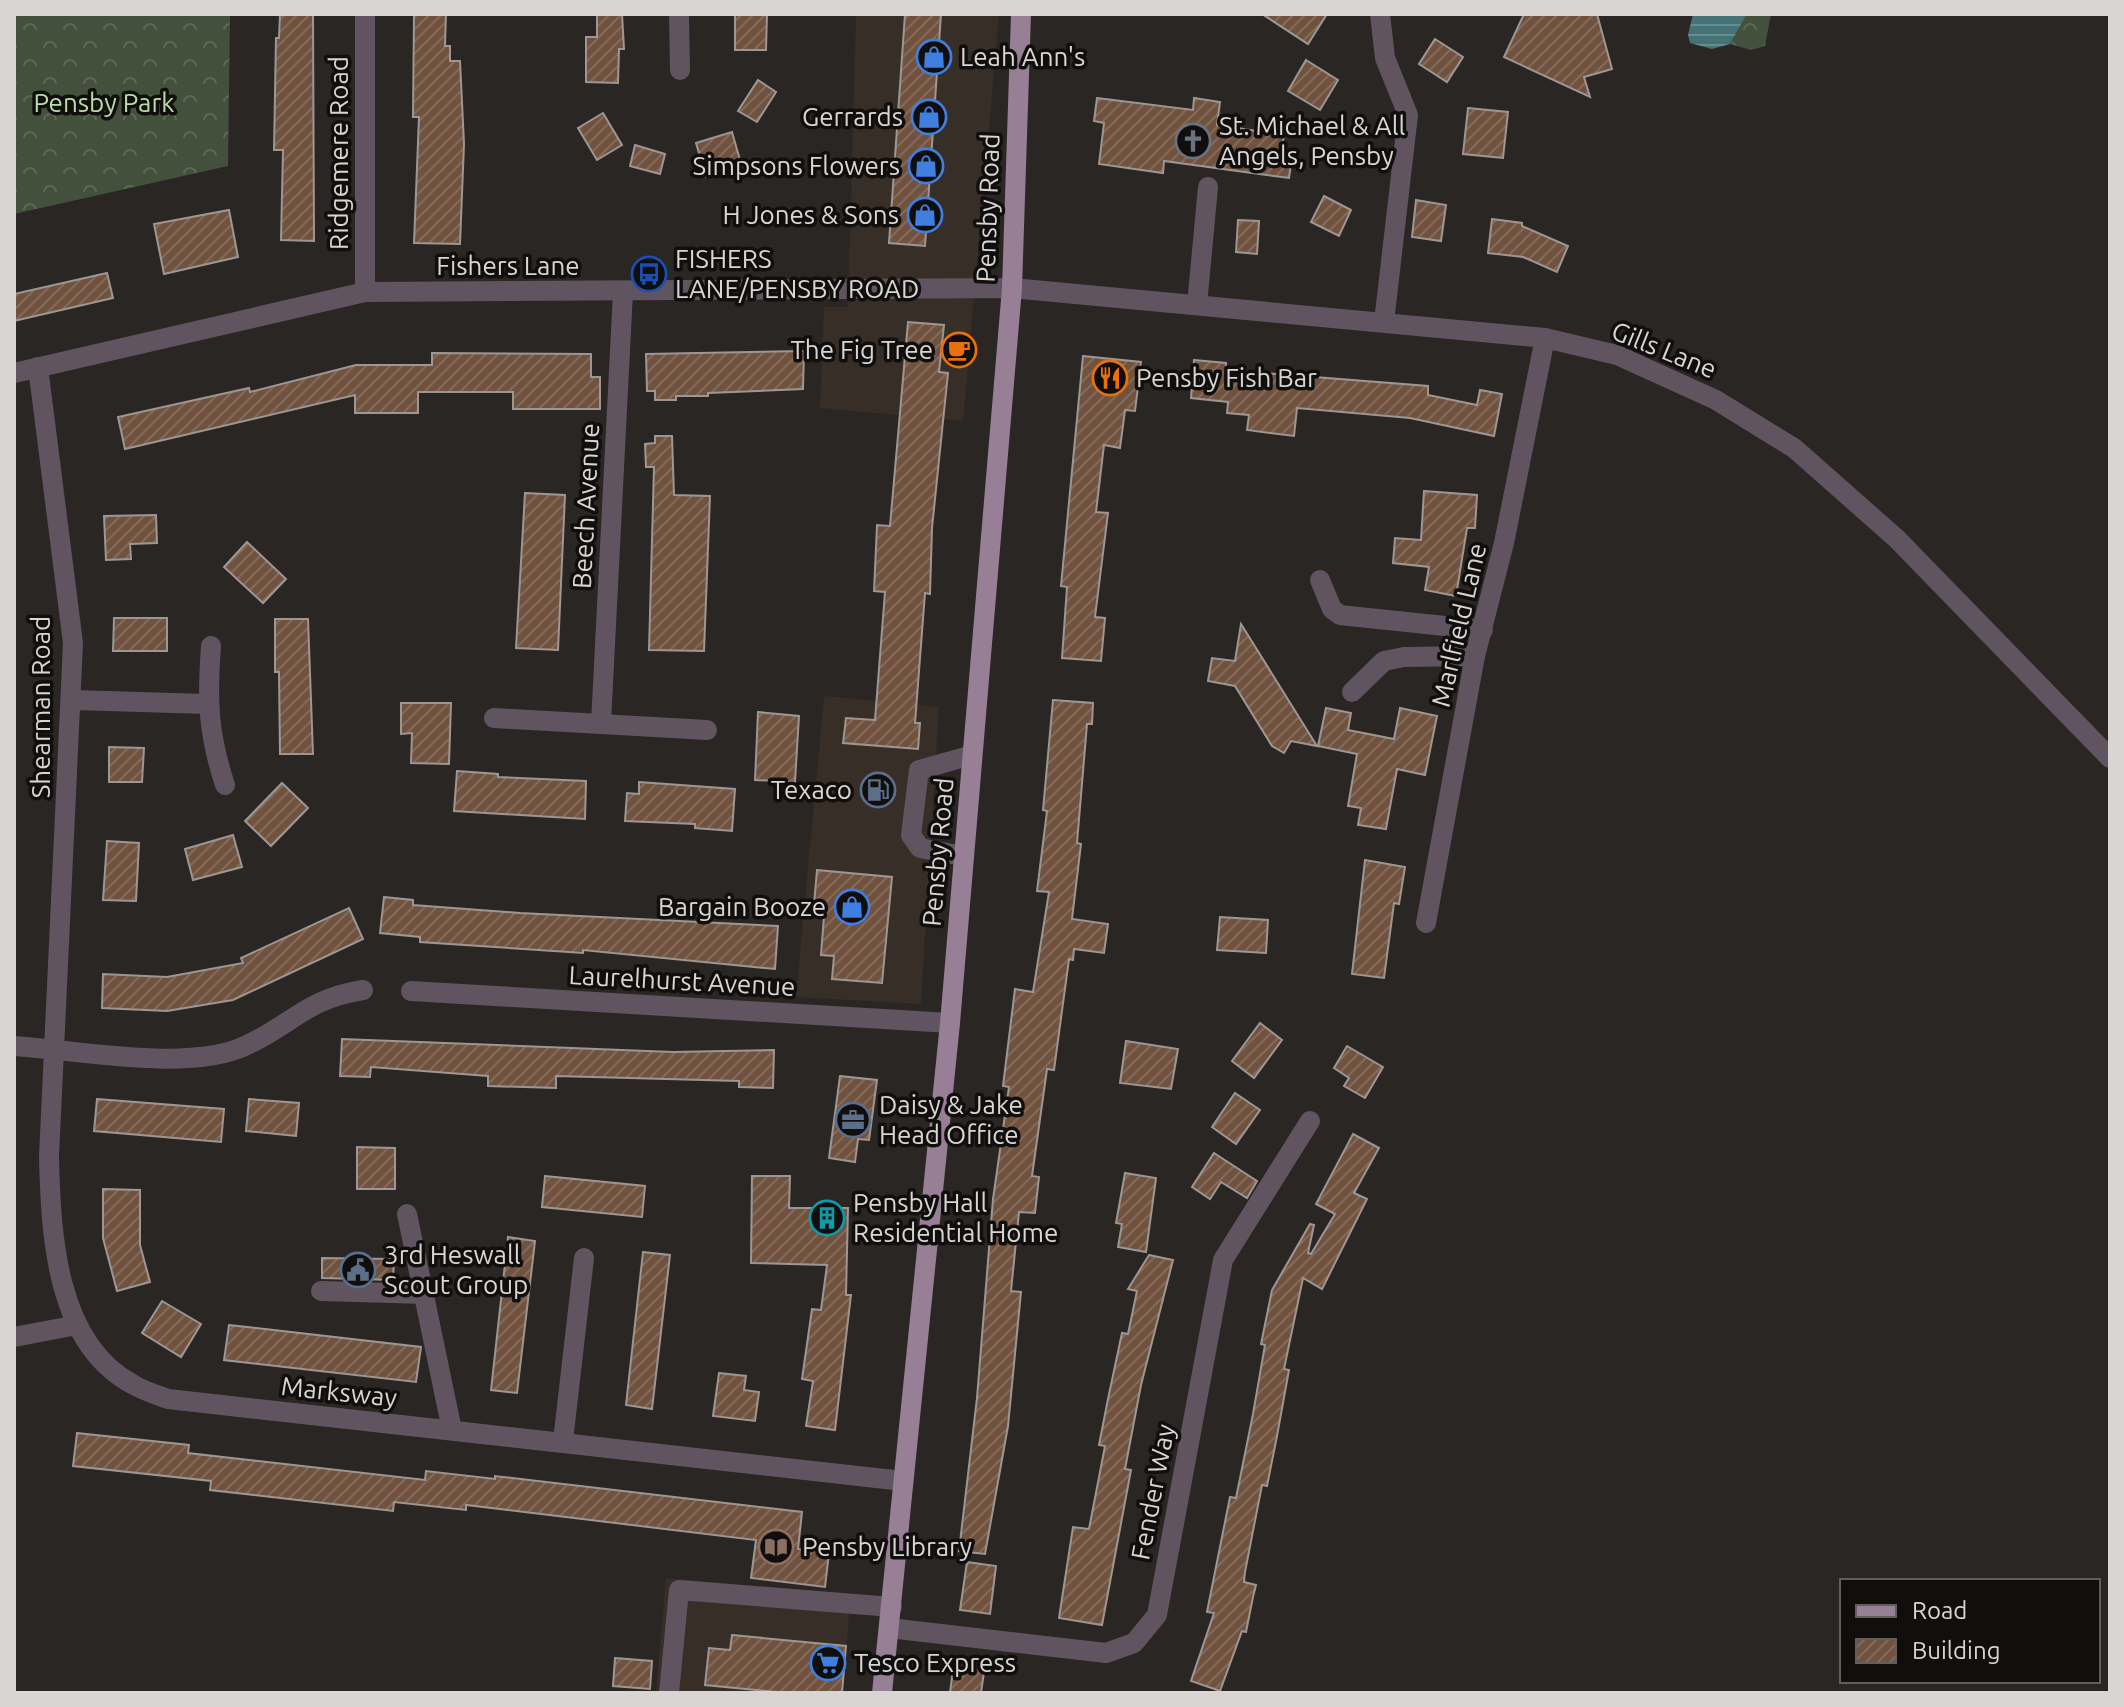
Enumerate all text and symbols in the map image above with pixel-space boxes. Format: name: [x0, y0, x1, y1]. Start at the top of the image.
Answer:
shop icon: Leah Ann's: [915, 38, 953, 76]
place label: Leah Ann's: [960, 42, 1085, 71]
street label: Ridgemere Road: [324, 56, 353, 250]
park label: Pensby Park: [34, 88, 174, 117]
shop icon: Gerrards: [910, 98, 948, 136]
place label: Gerrards: [802, 102, 903, 131]
place label: St. Michael & All Angels, Pensby: [1219, 111, 1406, 170]
church icon: St. Michael & All Angels, Pensby: [1174, 122, 1212, 160]
street label: Pensby Road: [970, 133, 1005, 283]
shop icon: Simpsons Flowers: [907, 147, 945, 185]
place label: Simpsons Flowers: [693, 151, 900, 180]
shop icon: H Jones & Sons: [906, 196, 944, 234]
place label: H Jones & Sons: [723, 200, 899, 229]
place label: FISHERS LANE/PENSBY ROAD: [675, 244, 919, 303]
street label: Fishers Lane: [436, 251, 580, 280]
bus stop icon: FISHERS LANE/PENSBY ROAD: [630, 255, 668, 293]
street label: Gills Lane: [1608, 315, 1721, 384]
cafe icon: The Fig Tree: [940, 331, 978, 369]
place label: The Fig Tree: [790, 335, 933, 364]
restaurant icon: Pensby Fish Bar: [1091, 359, 1129, 397]
place label: Pensby Fish Bar: [1136, 363, 1317, 392]
street label: Beech Avenue: [567, 422, 604, 589]
street label: Marlfield Lane: [1426, 540, 1491, 710]
street label: Shearman Road: [26, 616, 55, 798]
fuel station icon: Texaco: [859, 771, 897, 809]
place label: Texaco: [771, 775, 852, 804]
street label: Pensby Road: [917, 776, 958, 927]
shop icon: Bargain Booze: [833, 888, 871, 926]
place label: Bargain Booze: [658, 892, 826, 921]
street label: Laurelhurst Avenue: [568, 960, 796, 1001]
place label: Daisy & Jake Head Office: [879, 1090, 1023, 1149]
office icon: Daisy & Jake Head Office: [834, 1101, 872, 1139]
place label: Pensby Hall Residential Home: [853, 1188, 1058, 1247]
building icon: Pensby Hall Residential Home: [808, 1199, 846, 1237]
place label: 3rd Heswall Scout Group: [384, 1240, 528, 1299]
public building icon: 3rd Heswall Scout Group: [339, 1251, 377, 1289]
street label: Marksway: [280, 1371, 398, 1412]
street label: Fender Way: [1125, 1422, 1180, 1562]
library icon: Pensby Library: [757, 1528, 795, 1566]
place label: Pensby Library: [802, 1532, 972, 1561]
legend: [1840, 1579, 2100, 1683]
text: Road: [1912, 1597, 1967, 1624]
text: Building: [1912, 1637, 2000, 1664]
supermarket icon: Tesco Express: [809, 1644, 847, 1682]
place label: Tesco Express: [854, 1648, 1016, 1677]

